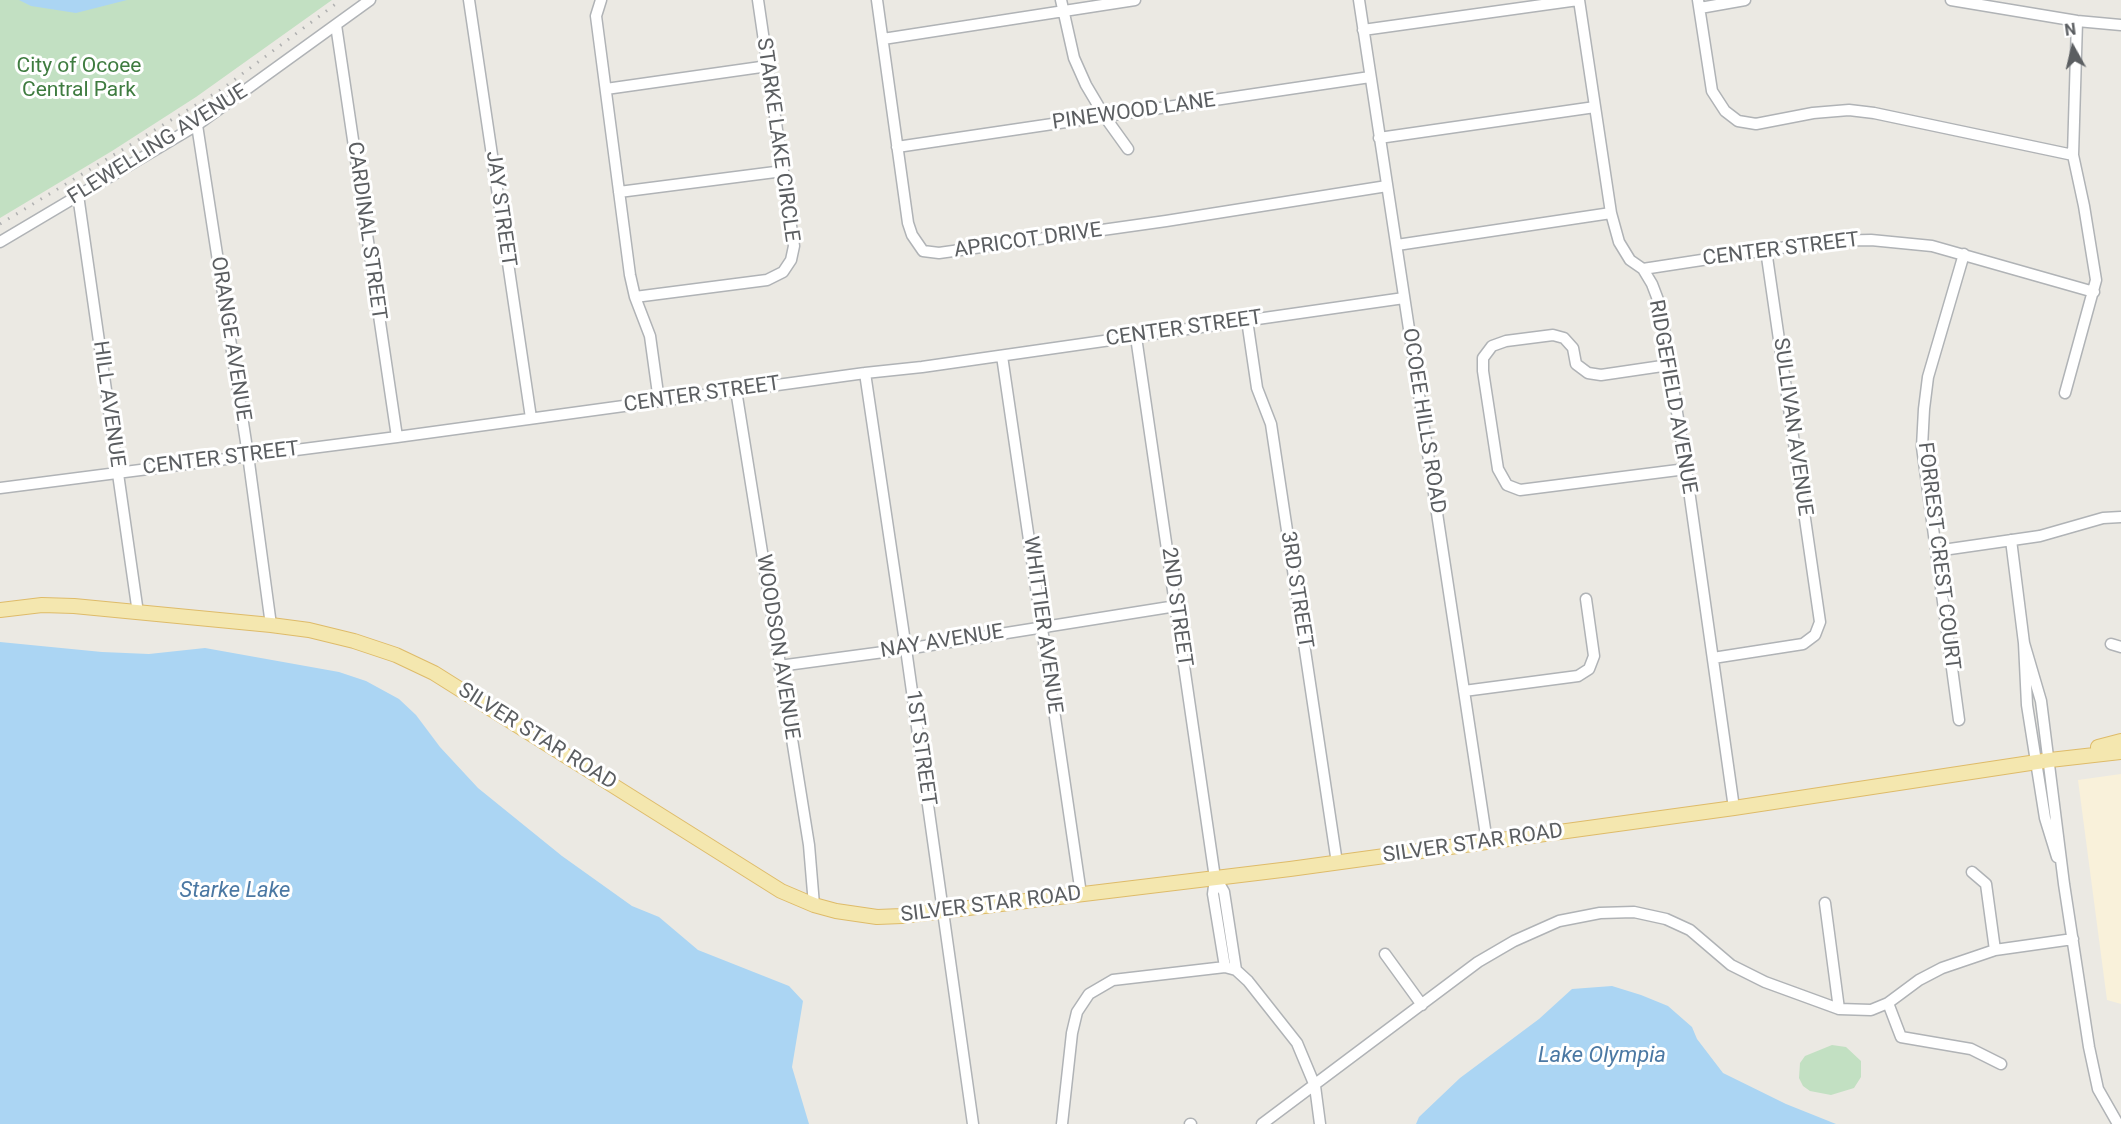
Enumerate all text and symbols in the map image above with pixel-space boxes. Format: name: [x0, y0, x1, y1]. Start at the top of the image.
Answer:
north arrow: [2043, 18, 2103, 78]
text: N: [2064, 19, 2077, 40]
street label: STARKE LAKE CIRCLE: [750, 36, 804, 244]
park label: City of Ocoee Central Park: [17, 54, 141, 104]
street label: FLEWELLING AVENUE: [64, 79, 252, 211]
street label: PINEWOOD LANE: [1051, 88, 1217, 136]
street label: CARDINAL STREET: [341, 140, 391, 322]
street label: JAY STREET: [479, 150, 521, 268]
street label: APRICOT DRIVE: [953, 218, 1103, 264]
street label: CENTER STREET: [1701, 228, 1861, 272]
street label: ORANGE AVENUE: [205, 255, 255, 423]
street label: RIDGEFIELD AVENUE: [1642, 298, 1702, 496]
street label: CENTER STREET: [1104, 306, 1264, 352]
street label: OCOEE HILLS ROAD: [1396, 327, 1450, 515]
street label: SULLIVAN AVENUE: [1767, 336, 1817, 518]
street label: HILL AVENUE: [87, 339, 129, 469]
street label: CENTER STREET: [622, 372, 782, 418]
street label: CENTER STREET: [141, 437, 301, 481]
street label: FORREST CREST COURT: [1912, 441, 1964, 671]
street label: 3RD STREET: [1274, 530, 1318, 650]
street label: WHITTIER AVENUE: [1017, 535, 1067, 715]
street label: 2ND STREET: [1155, 546, 1197, 668]
street label: WOODSON AVENUE: [750, 553, 804, 741]
street label: NAY AVENUE: [879, 620, 1005, 664]
street label: SILVER STAR ROAD: [453, 678, 621, 796]
street label: 1ST STREET: [899, 689, 941, 807]
street label: SILVER STAR ROAD: [1381, 819, 1565, 869]
water label: Starke Lake: [180, 878, 290, 904]
street label: SILVER STAR ROAD: [899, 881, 1083, 929]
water label: Lake Olympia: [1538, 1043, 1666, 1069]

